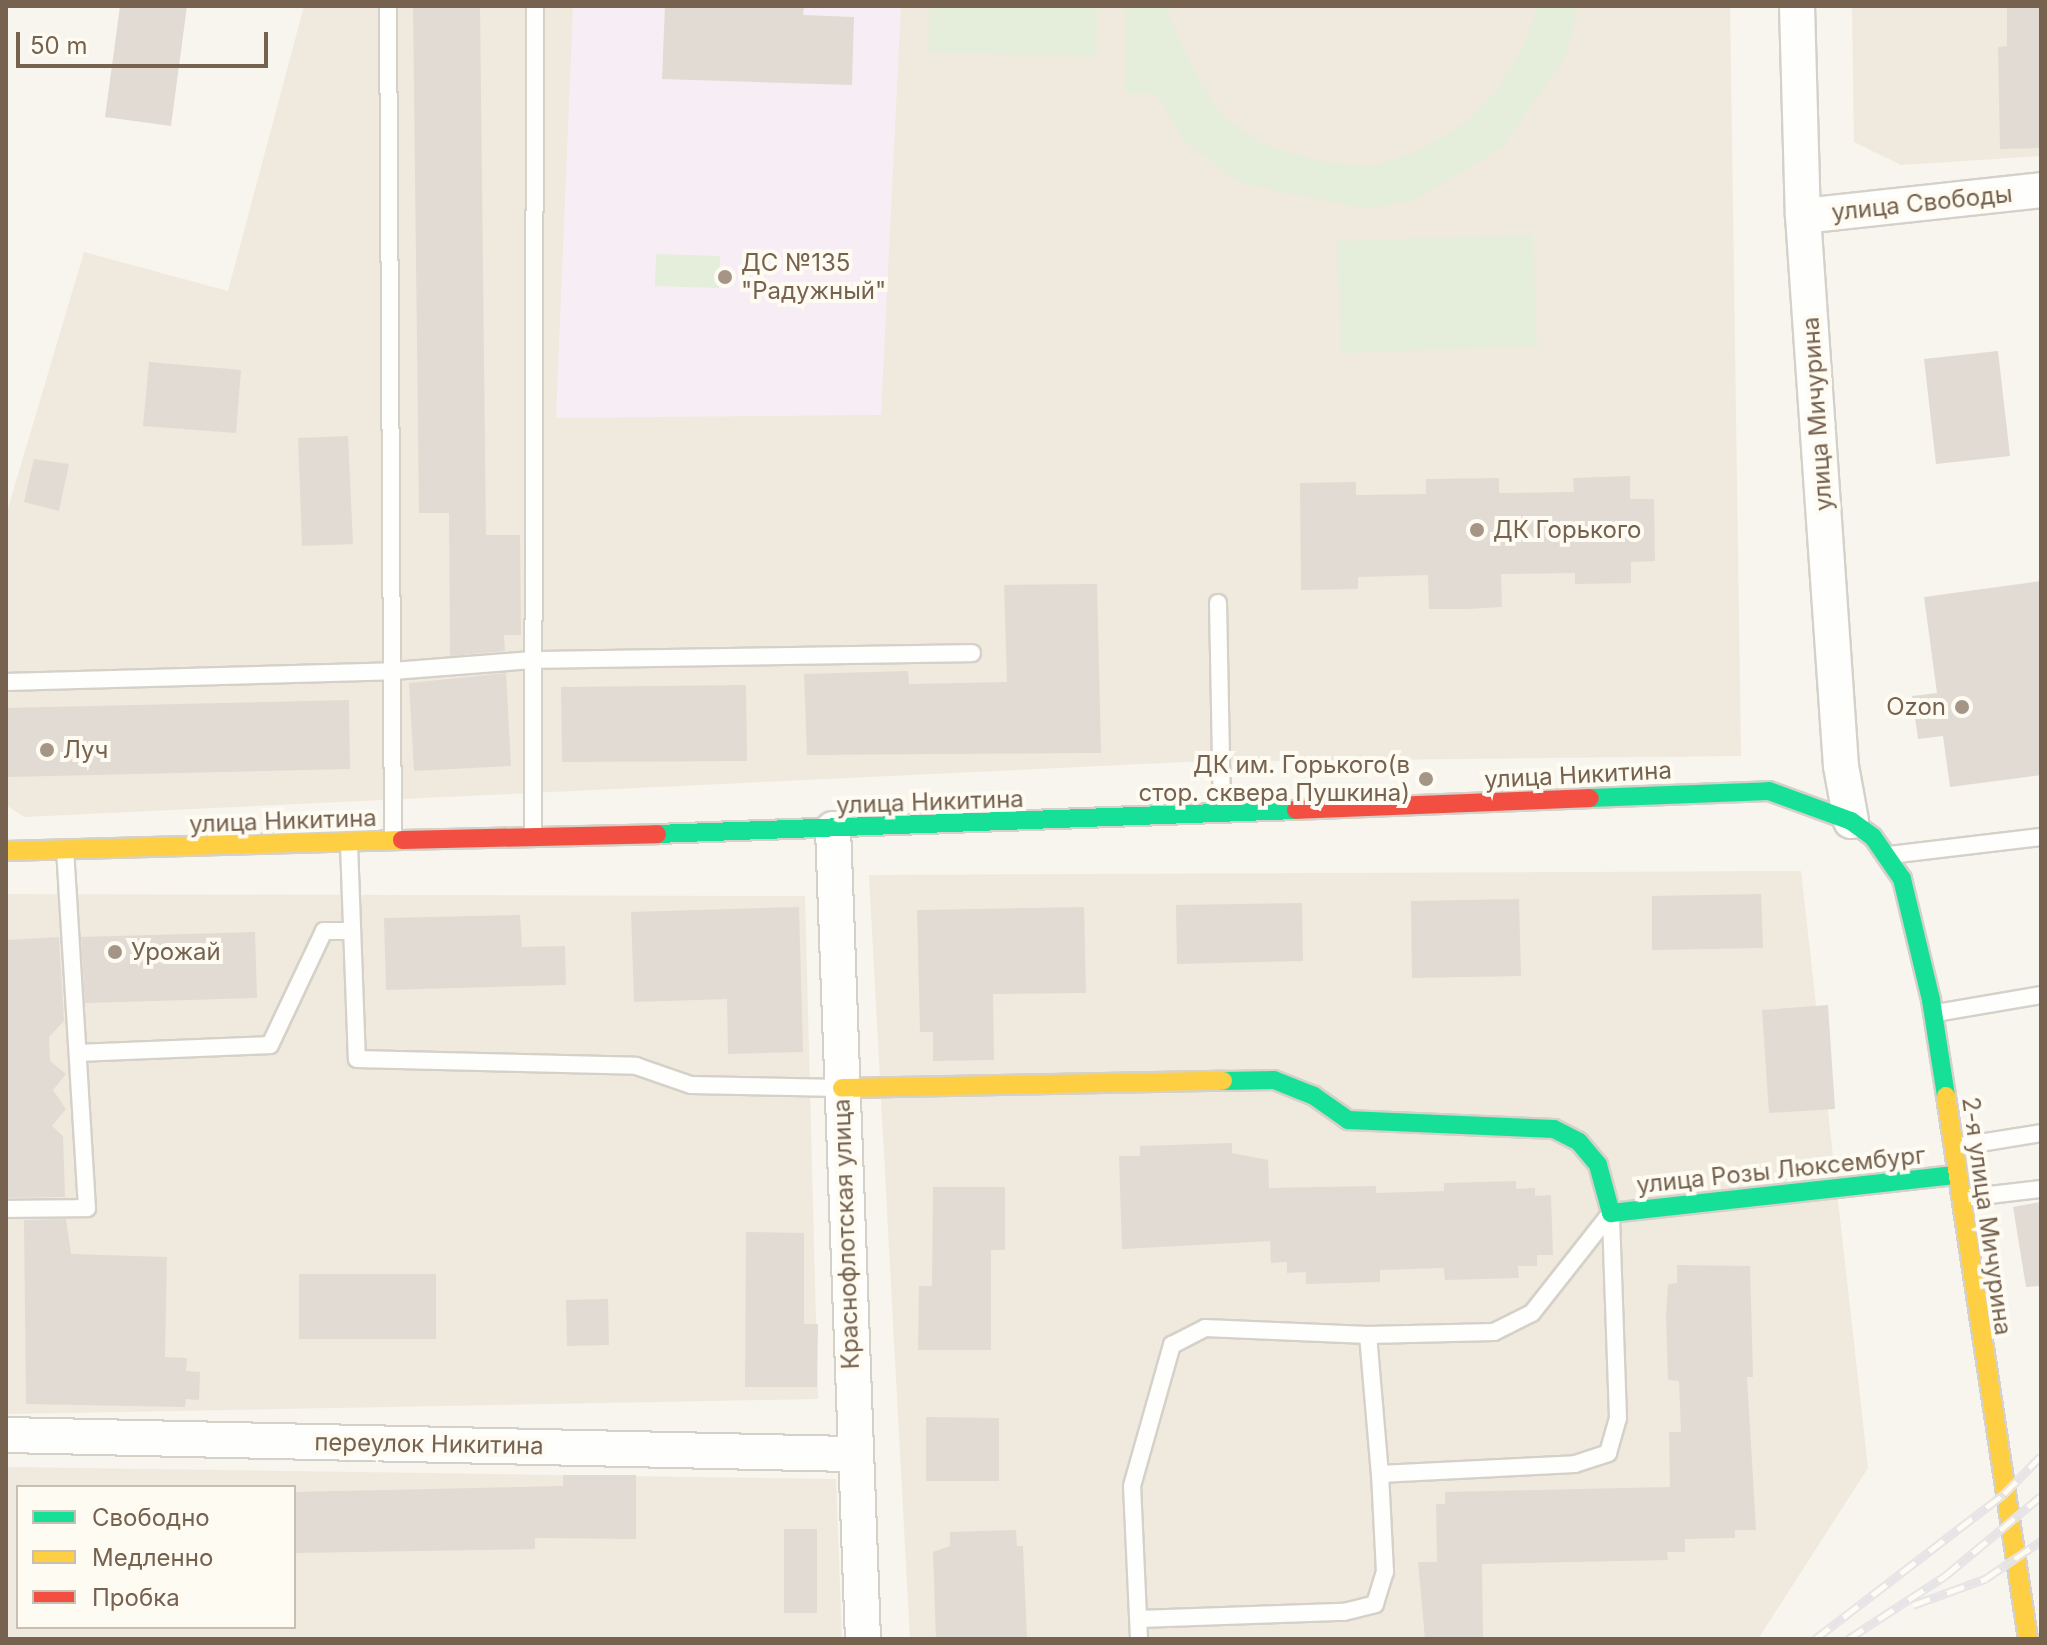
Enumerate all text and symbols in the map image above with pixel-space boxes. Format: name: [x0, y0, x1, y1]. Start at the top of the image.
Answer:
scale bar: [20, 16, 272, 66]
text: 50 m: [30, 31, 88, 60]
street label: улица Свободы: [1830, 179, 2014, 227]
place label: ДС №135 "Радужный": [741, 249, 886, 305]
marker: ДС №135 "Радужный": [716, 268, 734, 286]
street label: улица Мичурина: [1796, 316, 1838, 512]
place label: ДК Горького: [1493, 516, 1641, 544]
marker: ДК Горького: [1468, 521, 1486, 539]
place label: Ozon: [1886, 693, 1946, 721]
marker: Ozon: [1953, 698, 1971, 716]
place label: Луч: [63, 736, 108, 764]
marker: Луч: [38, 741, 56, 759]
place label: ДК им. Горького(в стор. сквера Пушкина): [1139, 751, 1410, 807]
street label: улица Никитина: [1484, 756, 1672, 794]
marker: ДК им. Горького(в стор. сквера Пушкина): [1417, 770, 1435, 788]
street label: улица Никитина: [836, 784, 1024, 820]
street label: улица Никитина: [189, 803, 377, 839]
place label: Урожай: [131, 938, 221, 966]
marker: Урожай: [106, 943, 124, 961]
street label: 2-я улица Мичурина: [1956, 1095, 2018, 1337]
street label: Краснофлотская улица: [827, 1098, 865, 1370]
street label: улица Розы Люксембург: [1635, 1140, 1927, 1200]
street label: переулок Никитина: [314, 1428, 544, 1460]
legend: [16, 1485, 296, 1629]
text: Свободно: [92, 1503, 210, 1532]
text: Медленно: [92, 1543, 213, 1572]
text: Пробка: [92, 1583, 180, 1612]

